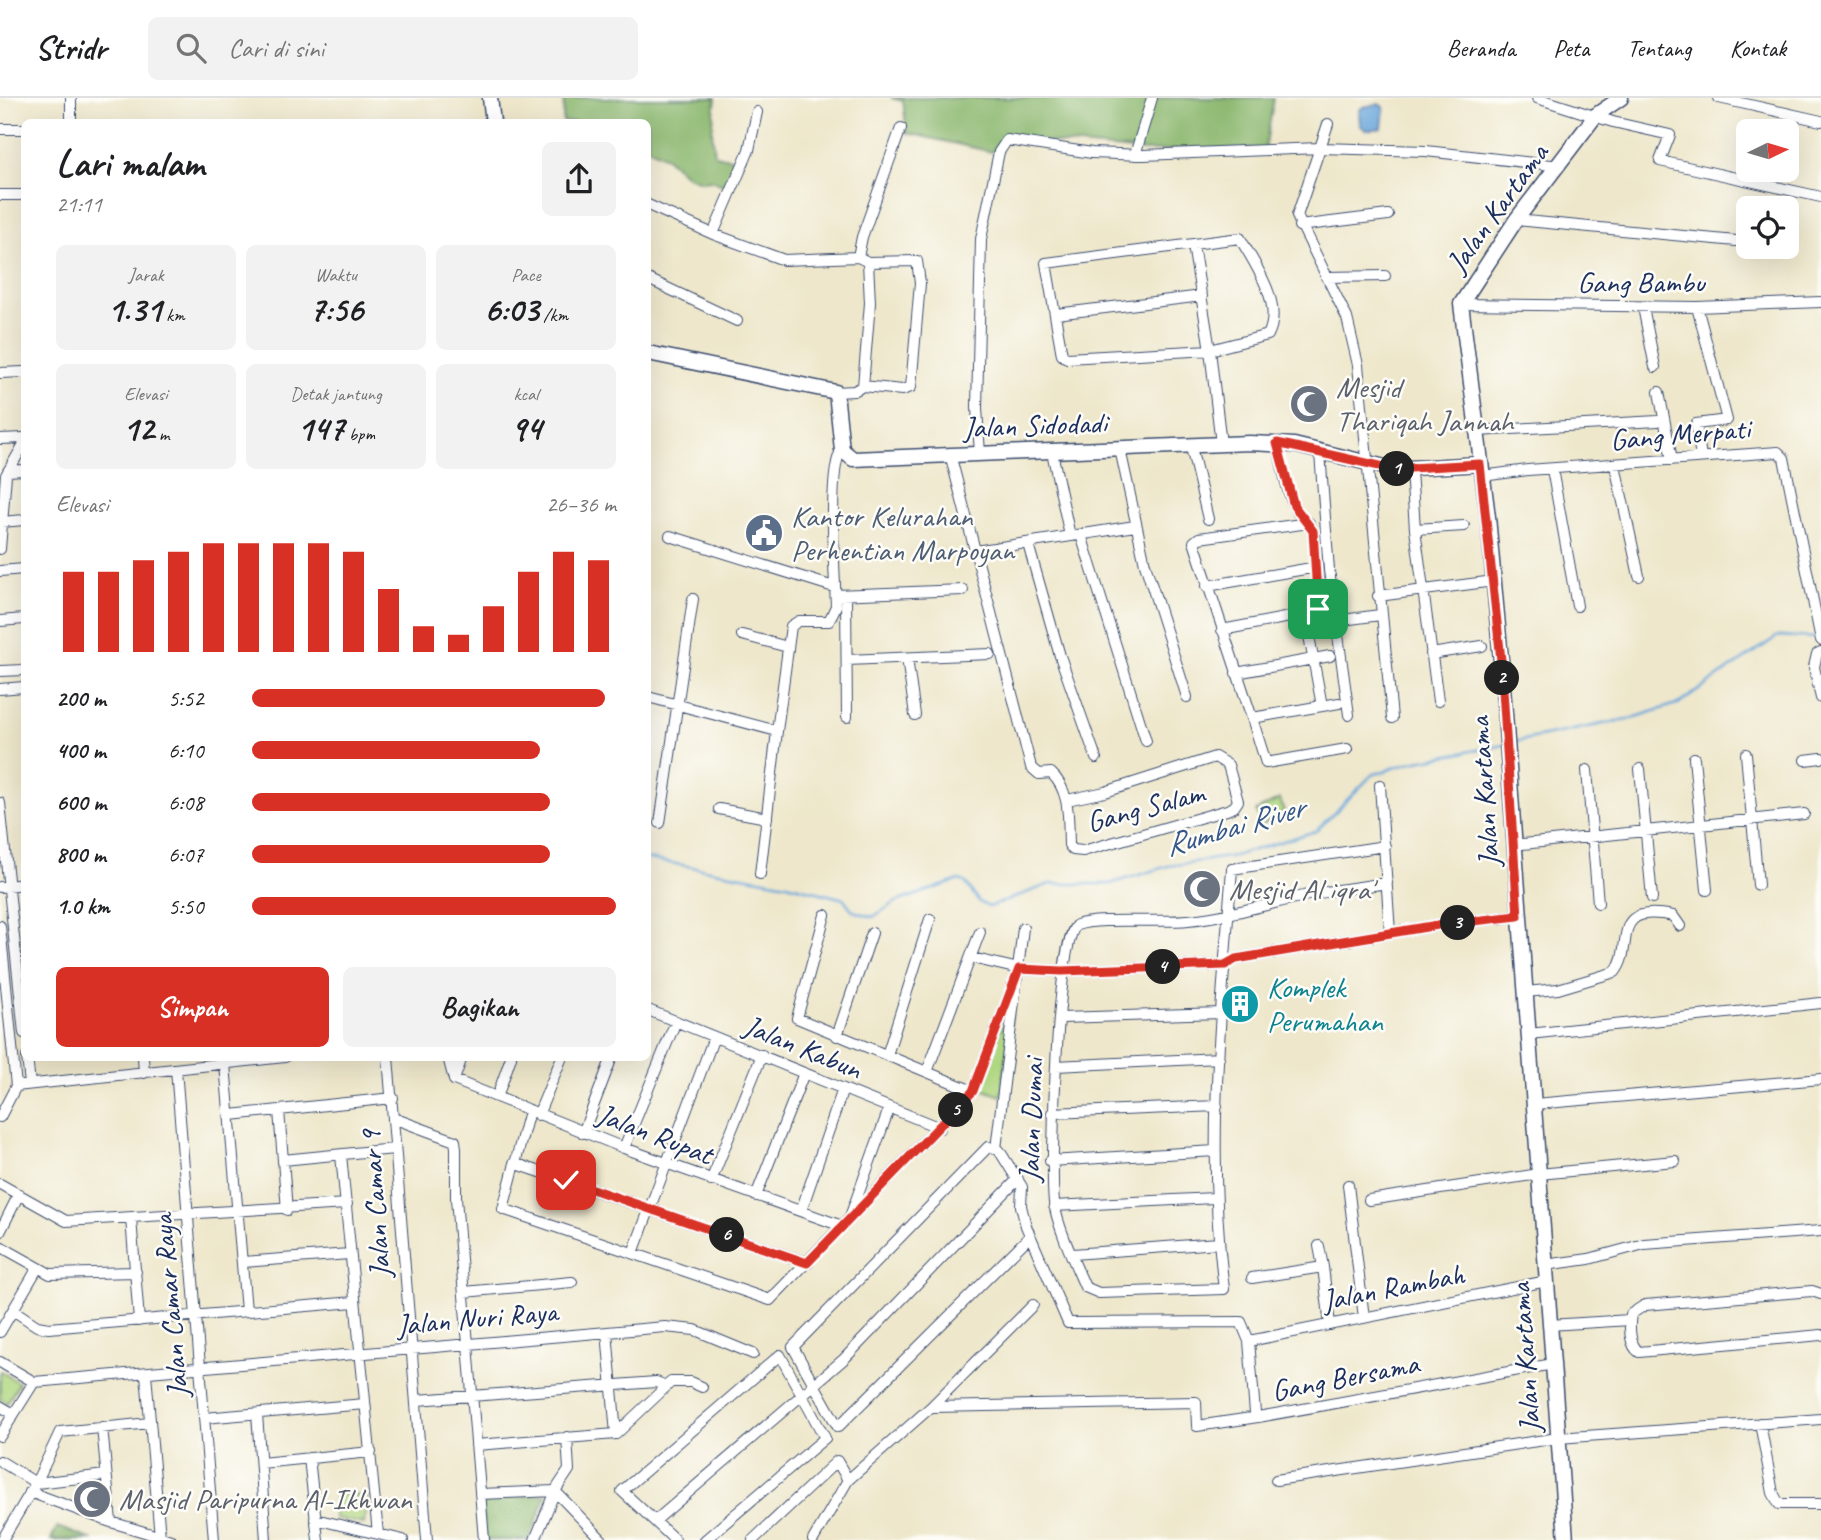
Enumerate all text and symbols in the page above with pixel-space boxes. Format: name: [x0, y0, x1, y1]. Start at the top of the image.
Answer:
search box: [148, 17, 638, 80]
text: Stridr: [35, 27, 106, 69]
icon: search: [172, 29, 210, 67]
text: Cari di sini: [228, 32, 324, 65]
text: Beranda: [1447, 33, 1515, 63]
text: Peta: [1553, 33, 1589, 63]
text: Tentang: [1627, 33, 1692, 63]
text: Kontak: [1730, 33, 1786, 63]
north arrow: [1736, 119, 1799, 182]
map controls: [1736, 119, 1799, 259]
street label: Jalan Kartama: [1436, 134, 1558, 282]
text: Lari malam: [56, 140, 204, 187]
button: share: [542, 142, 616, 216]
text: 21:11: [56, 190, 102, 219]
button: locate: [1736, 196, 1799, 259]
text: Jarak: [128, 263, 164, 287]
text: Waktu: [315, 263, 357, 287]
text: Pace: [511, 263, 541, 287]
street label: Gang Bambu: [1577, 263, 1707, 301]
text: 1.31: [107, 287, 162, 332]
text: 7:56: [309, 287, 363, 332]
text: 6:03: [484, 287, 539, 332]
text: km: [162, 303, 185, 327]
text: /km: [539, 303, 568, 327]
place label: Mesjid Thariqah Jannah: [1336, 368, 1516, 440]
text: Elevasi: [124, 382, 168, 406]
text: Detak jantung: [290, 382, 382, 406]
text: kcal: [513, 382, 539, 406]
mosque icon: Mesjid Thariqah Jannah: [1288, 383, 1330, 425]
street label: Jalan Sidodadi: [961, 403, 1111, 447]
text: 12: [123, 406, 154, 451]
text: 147: [297, 406, 344, 451]
text: 94: [510, 406, 542, 451]
street label: Gang Merpati: [1608, 409, 1755, 459]
text: m: [154, 422, 169, 446]
text: bpm: [344, 422, 375, 446]
pin: 1: [1380, 452, 1414, 486]
text: 1: [1392, 456, 1401, 480]
text: Elevasi: [56, 490, 109, 519]
text: 26–36 m: [546, 490, 616, 519]
place label: Kantor Kelurahan Perhentian Marpoyan: [791, 497, 1016, 569]
public building icon: Kantor Kelurahan Perhentian Marpoyan: [743, 512, 785, 554]
pin: [1288, 579, 1348, 639]
icon: arrive: [1299, 590, 1337, 628]
pin: 2: [1484, 660, 1520, 696]
text: 2: [1497, 665, 1506, 689]
text: 200 m: [56, 684, 106, 713]
text: 5:52: [168, 684, 204, 713]
street label: Jalan Kartama: [1460, 714, 1508, 870]
text: 400 m: [56, 736, 106, 765]
text: 6:10: [168, 736, 204, 765]
street label: Gang Salam: [1082, 773, 1210, 841]
water label: Rumbai River: [1160, 785, 1313, 865]
text: 600 m: [56, 788, 106, 817]
text: 6:08: [168, 788, 204, 817]
text: 800 m: [56, 840, 106, 869]
text: 6:07: [168, 840, 204, 869]
mosque icon: Mesjid Al iqra': [1181, 868, 1223, 910]
place label: Mesjid Al iqra': [1229, 870, 1379, 908]
text: 1.0 km: [56, 892, 110, 921]
text: 5:50: [168, 892, 204, 921]
pin: 3: [1440, 906, 1476, 940]
text: 3: [1453, 910, 1462, 934]
pin: 4: [1146, 950, 1180, 984]
text: 4: [1158, 954, 1167, 978]
button: Simpan: [56, 967, 329, 1047]
button: Bagikan: [343, 967, 616, 1047]
place label: Komplek Perumahan: [1267, 968, 1384, 1040]
building icon: Komplek Perumahan: [1219, 983, 1261, 1025]
street label: Jalan Kabun: [737, 1005, 869, 1088]
street label: Jalan Dumai: [1010, 1054, 1052, 1185]
pin: 5: [939, 1093, 974, 1128]
street label: Jalan Rupat: [590, 1094, 721, 1174]
text: 5: [951, 1097, 960, 1121]
street label: Jalan Camar 9: [351, 1126, 399, 1281]
pin: [536, 1150, 596, 1210]
icon: check: [547, 1161, 585, 1199]
street label: Jalan Camar Raya: [143, 1210, 197, 1401]
pin: 6: [710, 1218, 744, 1252]
text: 6: [722, 1222, 731, 1246]
street label: Jalan Rambah: [1317, 1254, 1468, 1320]
street label: Jalan Kartama: [1501, 1280, 1549, 1436]
street label: Jalan Nuri Raya: [393, 1292, 561, 1344]
street label: Gang Bersama: [1268, 1344, 1424, 1410]
mosque icon: Masjid Paripurna Al-Ikhwan: [71, 1478, 113, 1520]
place label: Masjid Paripurna Al-Ikhwan: [119, 1480, 413, 1518]

